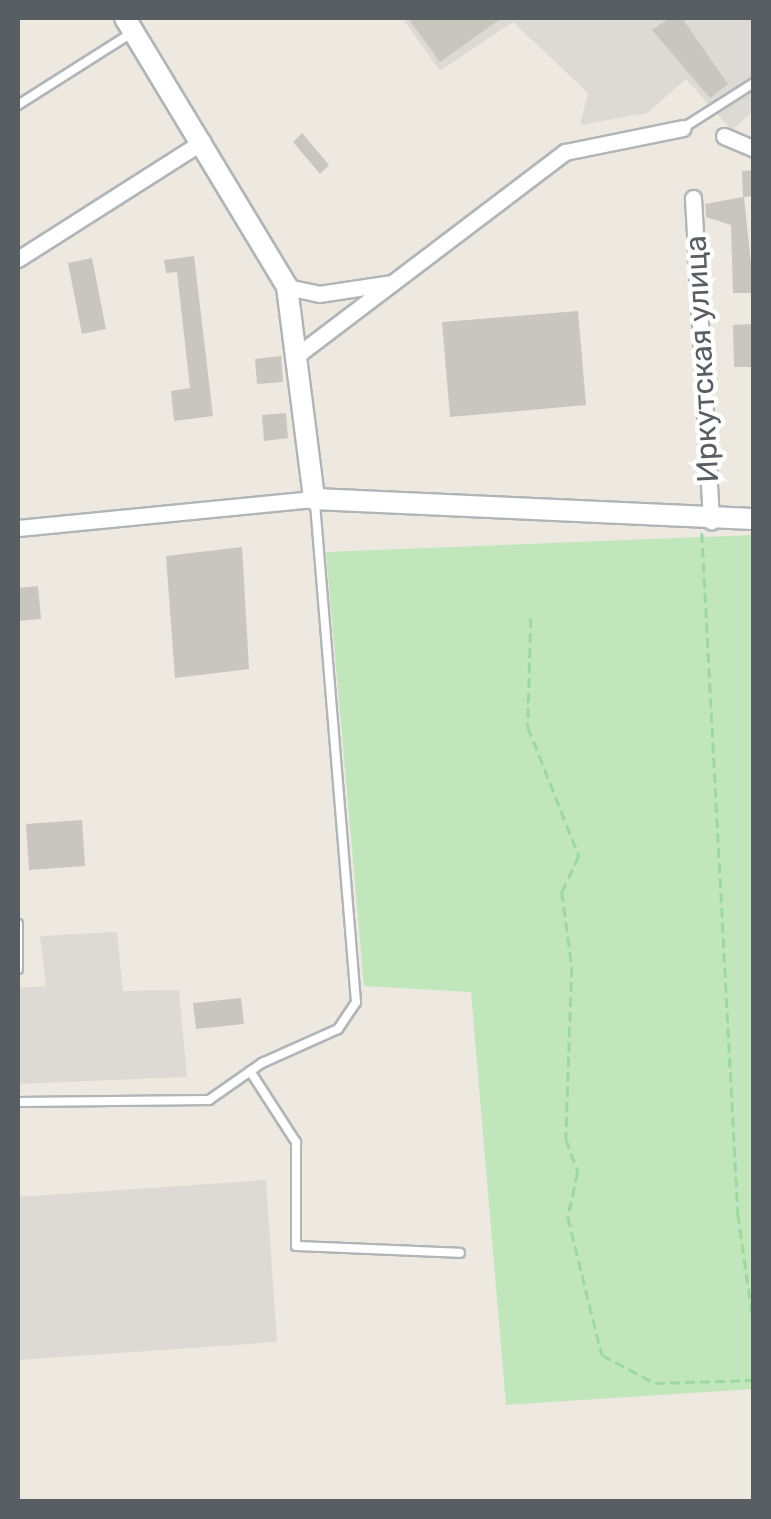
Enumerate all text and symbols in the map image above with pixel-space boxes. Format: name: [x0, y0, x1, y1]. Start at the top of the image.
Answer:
street label: Иркутская улица: [678, 235, 726, 483]

